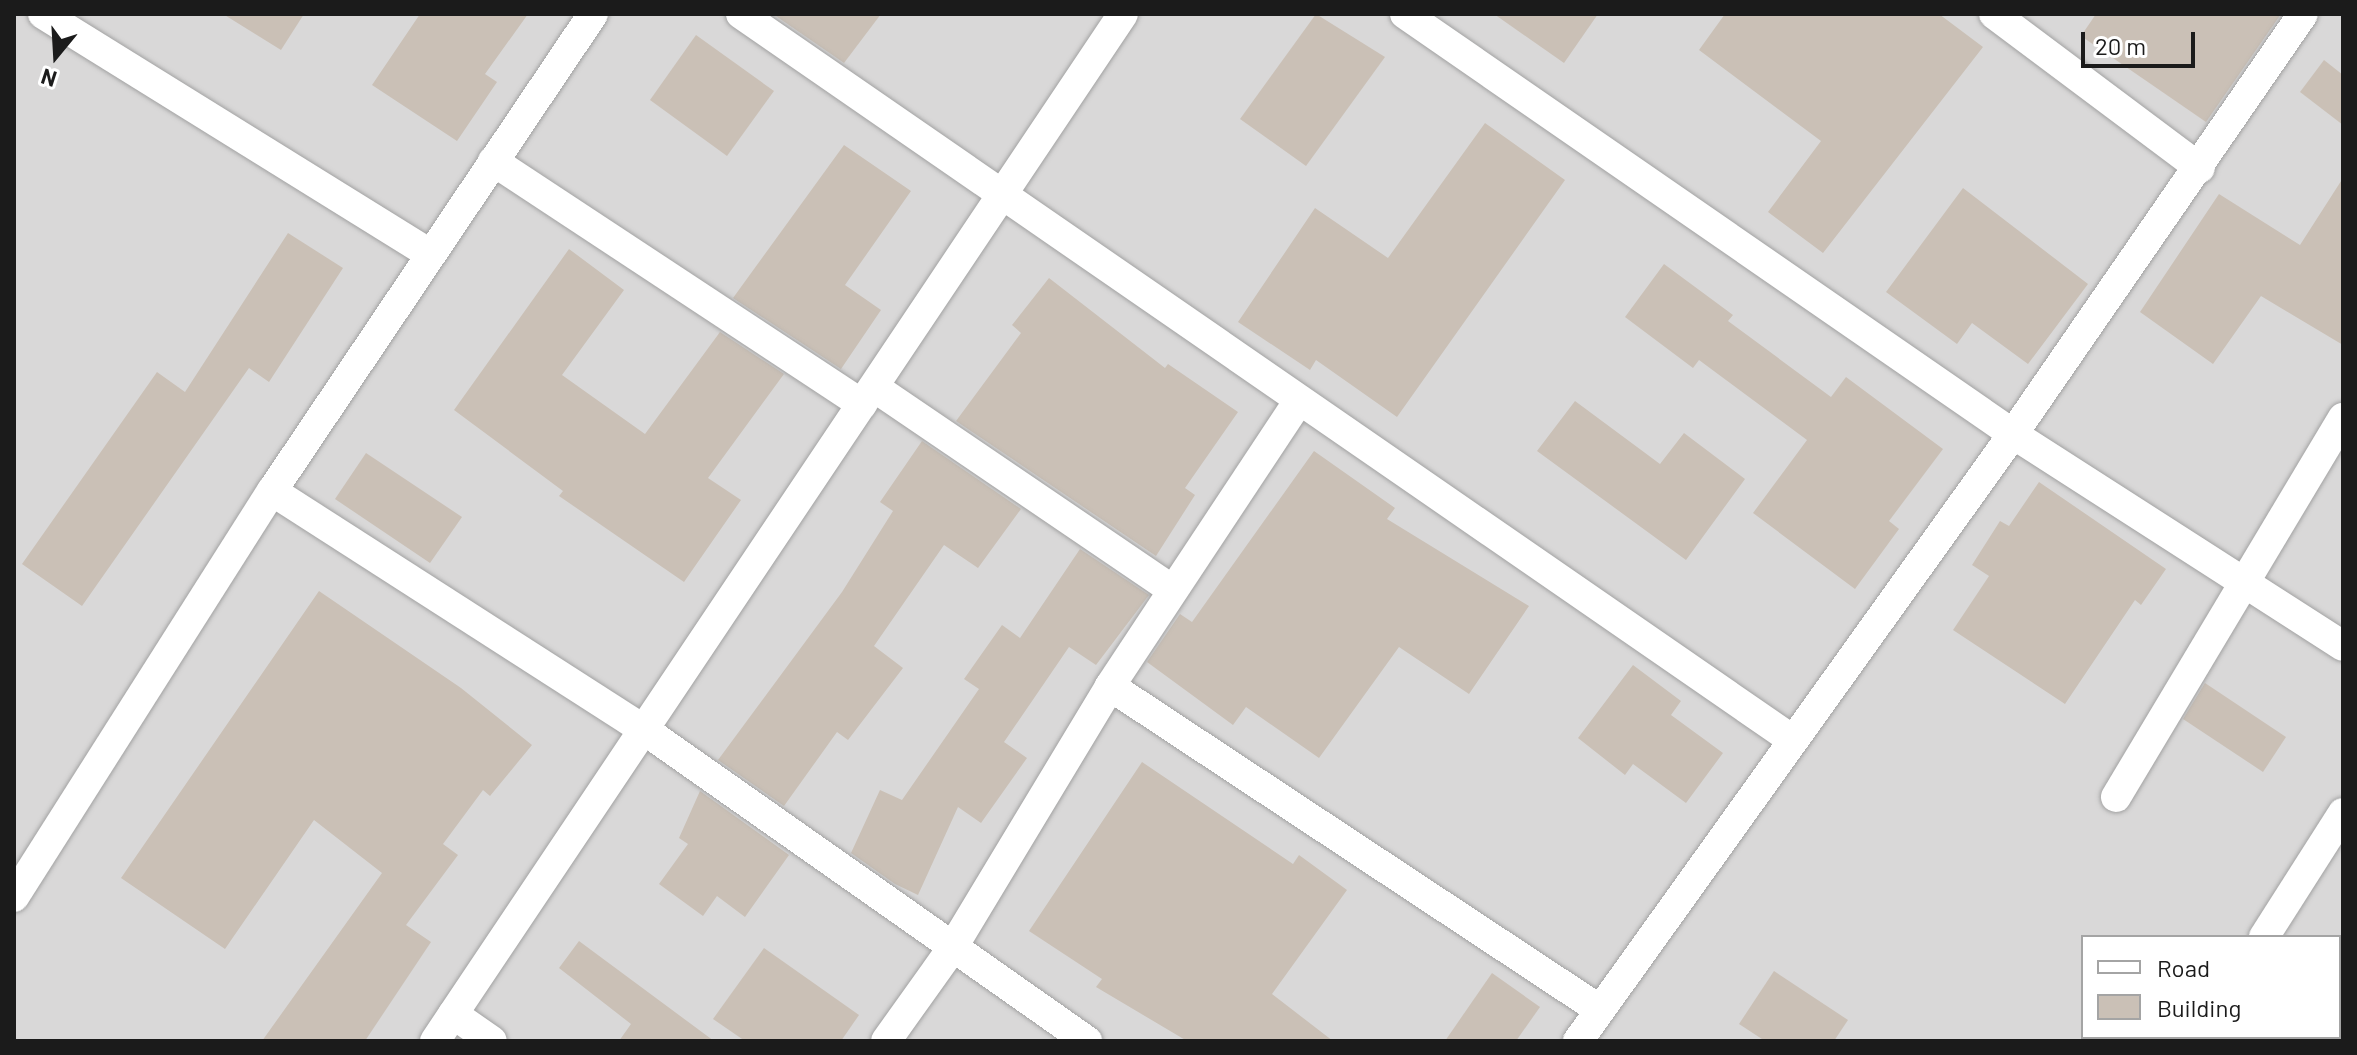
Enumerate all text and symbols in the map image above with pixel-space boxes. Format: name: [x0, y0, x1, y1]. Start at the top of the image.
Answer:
north arrow: [16, 16, 96, 96]
scale bar: [2085, 16, 2199, 66]
text: 20 m: [2095, 31, 2146, 60]
text: N: [38, 64, 60, 93]
legend: [2081, 935, 2341, 1039]
text: Road: [2157, 953, 2210, 982]
text: Building: [2157, 993, 2241, 1022]

